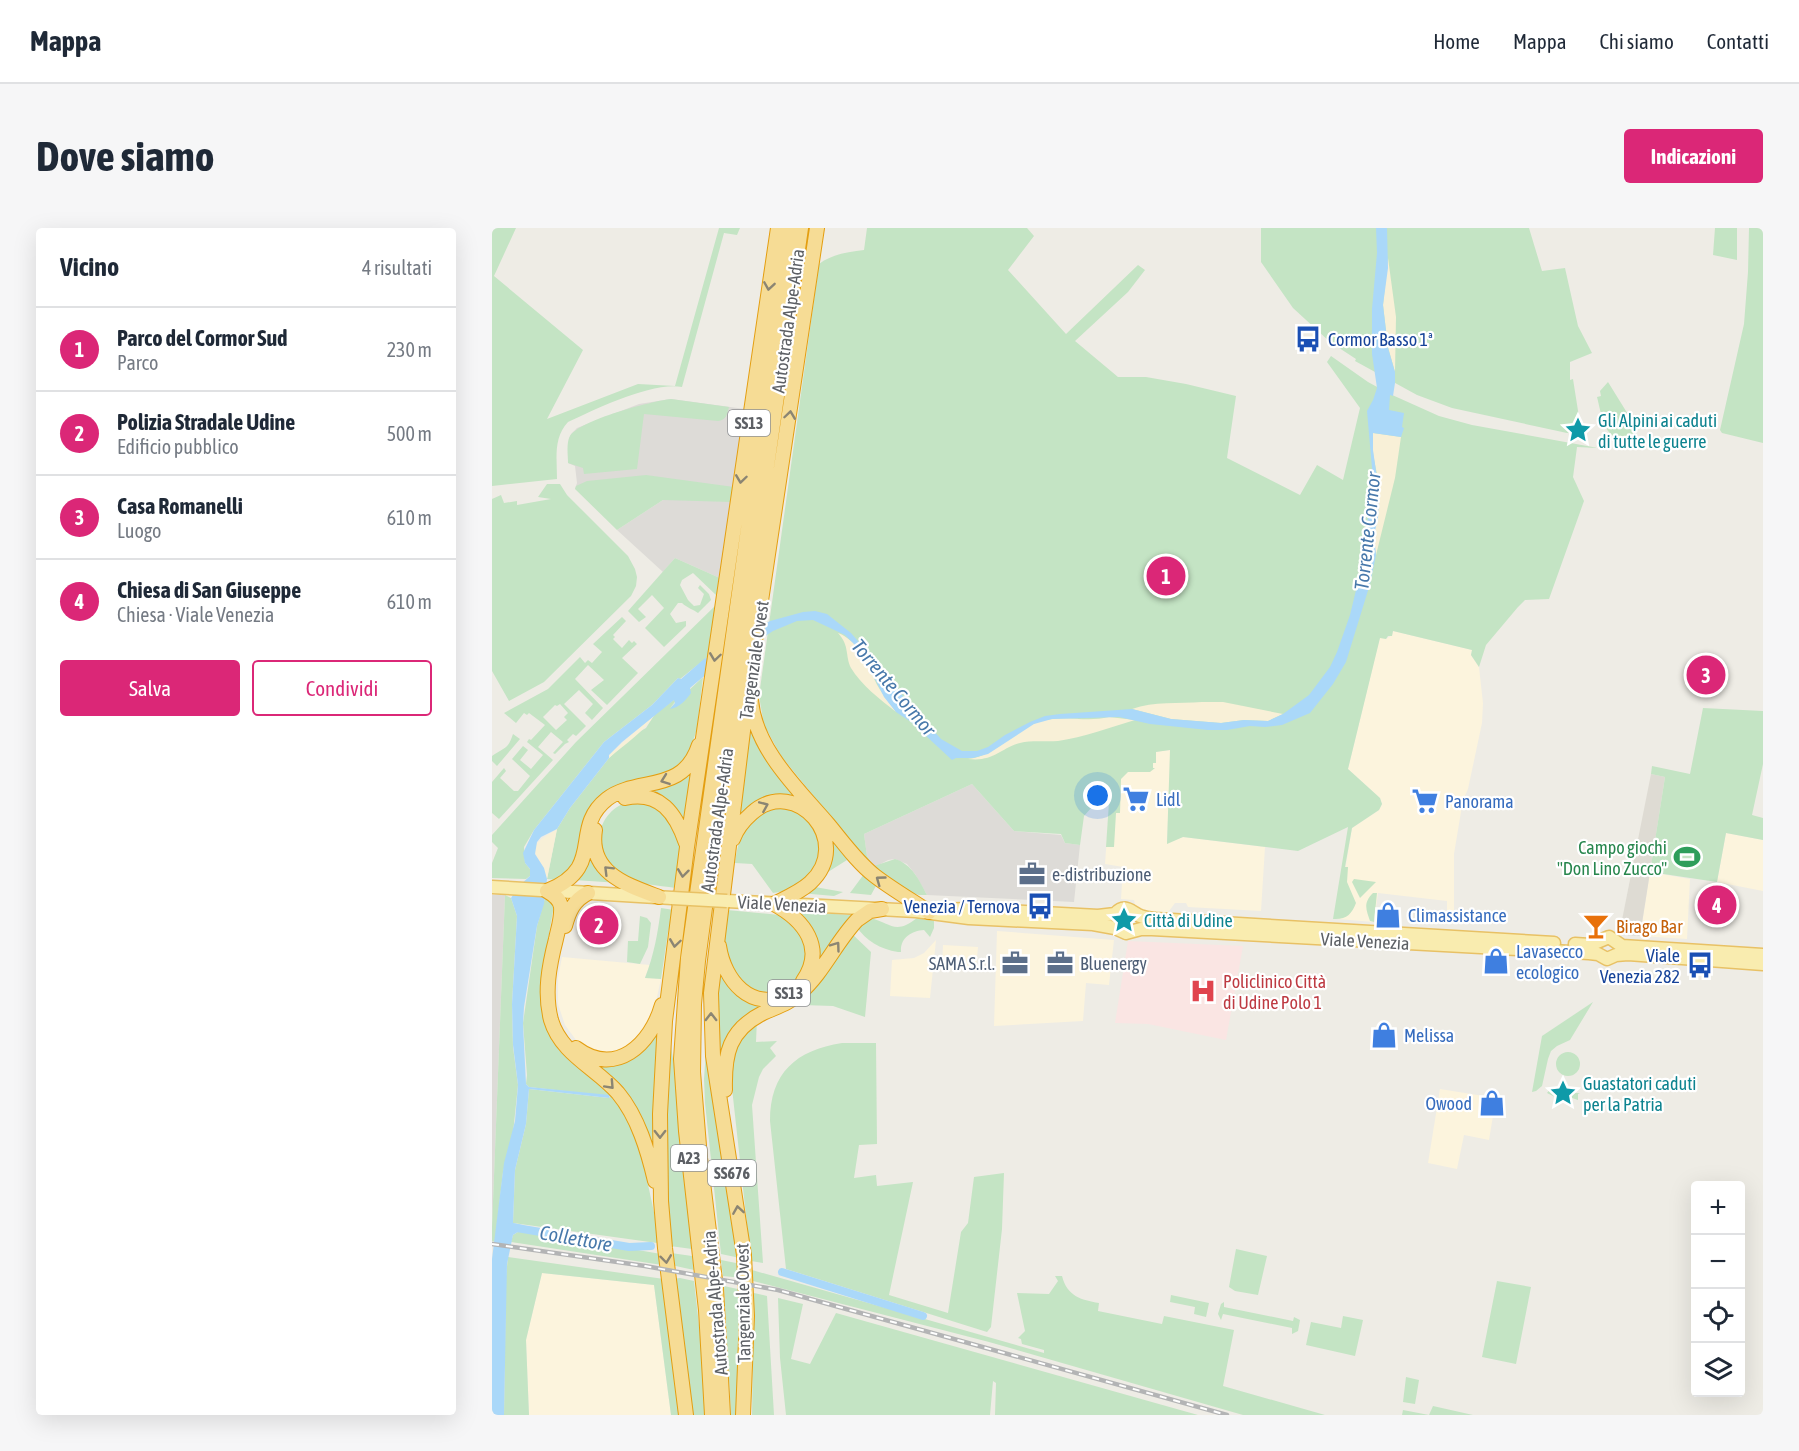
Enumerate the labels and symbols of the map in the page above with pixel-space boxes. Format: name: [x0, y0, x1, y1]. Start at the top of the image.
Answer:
street label: Autostrada Alpe-Adria: [768, 248, 808, 394]
one-way arrow: [763, 280, 776, 290]
bus stop icon: Cormor Basso 1ª: [1293, 324, 1323, 354]
place label: Cormor Basso 1ª: [1328, 329, 1433, 350]
road number: SS13: [728, 410, 770, 436]
one-way arrow: [783, 410, 795, 419]
place label: Gli Alpini ai caduti di tutte le guerre: [1598, 410, 1717, 452]
place icon: Gli Alpini ai caduti di tutte le guerre: [1563, 415, 1593, 445]
water label: Torrente Cormor: [1349, 470, 1385, 591]
one-way arrow: [735, 474, 747, 483]
pin: 1: [1146, 554, 1186, 598]
street label: Tangenziale Ovest: [735, 599, 773, 721]
water label: Torrente Cormor: [847, 634, 942, 741]
one-way arrow: [710, 652, 722, 661]
pin: 3: [1686, 652, 1726, 698]
street label: Autostrada Alpe-Adria: [697, 747, 737, 893]
one-way arrow: [660, 772, 671, 785]
your location: [1083, 781, 1112, 810]
supermarket icon: Lidl: [1121, 784, 1151, 814]
supermarket icon: Panorama: [1410, 786, 1440, 816]
place label: Lidl: [1156, 789, 1181, 810]
place label: Panorama: [1445, 791, 1514, 812]
one-way arrow: [757, 801, 768, 813]
place label: Campo giochi "Don Lino Zucco": [1557, 837, 1667, 879]
sports icon: Campo giochi "Don Lino Zucco": [1672, 842, 1702, 872]
office icon: e-distribuzione: [1017, 859, 1047, 889]
place label: e-distribuzione: [1052, 864, 1152, 885]
one-way arrow: [604, 866, 615, 876]
one-way arrow: [678, 868, 690, 877]
one-way arrow: [876, 876, 887, 887]
pin: 4: [1698, 882, 1736, 928]
street label: Viale Venezia: [737, 891, 827, 917]
bus stop icon: Venezia / Ternova: [1025, 891, 1055, 921]
place label: Venezia / Ternova: [904, 896, 1020, 917]
shop icon: Climassistance: [1373, 900, 1403, 930]
pin: 2: [580, 902, 618, 948]
place icon: Città di Udine: [1109, 905, 1139, 935]
place label: Climassistance: [1408, 905, 1507, 926]
place label: Città di Udine: [1144, 910, 1233, 931]
bar icon: Birago Bar: [1581, 911, 1611, 941]
place label: Birago Bar: [1616, 916, 1683, 937]
street label: Viale Venezia: [1320, 928, 1410, 954]
one-way arrow: [669, 938, 681, 947]
one-way arrow: [829, 941, 840, 952]
place label: Lavasecco ecologico: [1516, 941, 1583, 983]
place label: Viale Venezia 282: [1600, 945, 1680, 987]
shop icon: Lavasecco ecologico: [1481, 946, 1511, 976]
office icon: SAMA S.r.l.: [1000, 948, 1030, 978]
office icon: Bluenergy: [1045, 948, 1075, 978]
bus stop icon: Viale Venezia 282: [1685, 950, 1715, 980]
place label: SAMA S.r.l.: [929, 953, 995, 974]
place label: Bluenergy: [1080, 953, 1147, 974]
place label: Policlinico Città di Udine Polo 1: [1223, 971, 1326, 1013]
hospital icon: Policlinico Città di Udine Polo 1: [1188, 976, 1218, 1006]
road number: SS13: [768, 980, 810, 1006]
one-way arrow: [705, 1013, 717, 1022]
shop icon: Melissa: [1369, 1020, 1399, 1050]
place label: Melissa: [1404, 1025, 1454, 1046]
place label: Guastatori caduti per la Patria: [1583, 1073, 1696, 1115]
one-way arrow: [603, 1078, 614, 1089]
place icon: Guastatori caduti per la Patria: [1548, 1078, 1578, 1108]
shop icon: Owood: [1477, 1088, 1507, 1118]
place label: Owood: [1425, 1093, 1472, 1114]
one-way arrow: [654, 1130, 666, 1139]
road number: A23: [671, 1145, 707, 1171]
road number: SS676: [708, 1160, 756, 1186]
one-way arrow: [732, 1205, 745, 1215]
water label: Collettore: [538, 1220, 614, 1256]
street label: Autostrada Alpe-Adria: [698, 1230, 732, 1376]
street label: Tangenziale Ovest: [731, 1243, 755, 1363]
one-way arrow: [659, 1255, 672, 1264]

